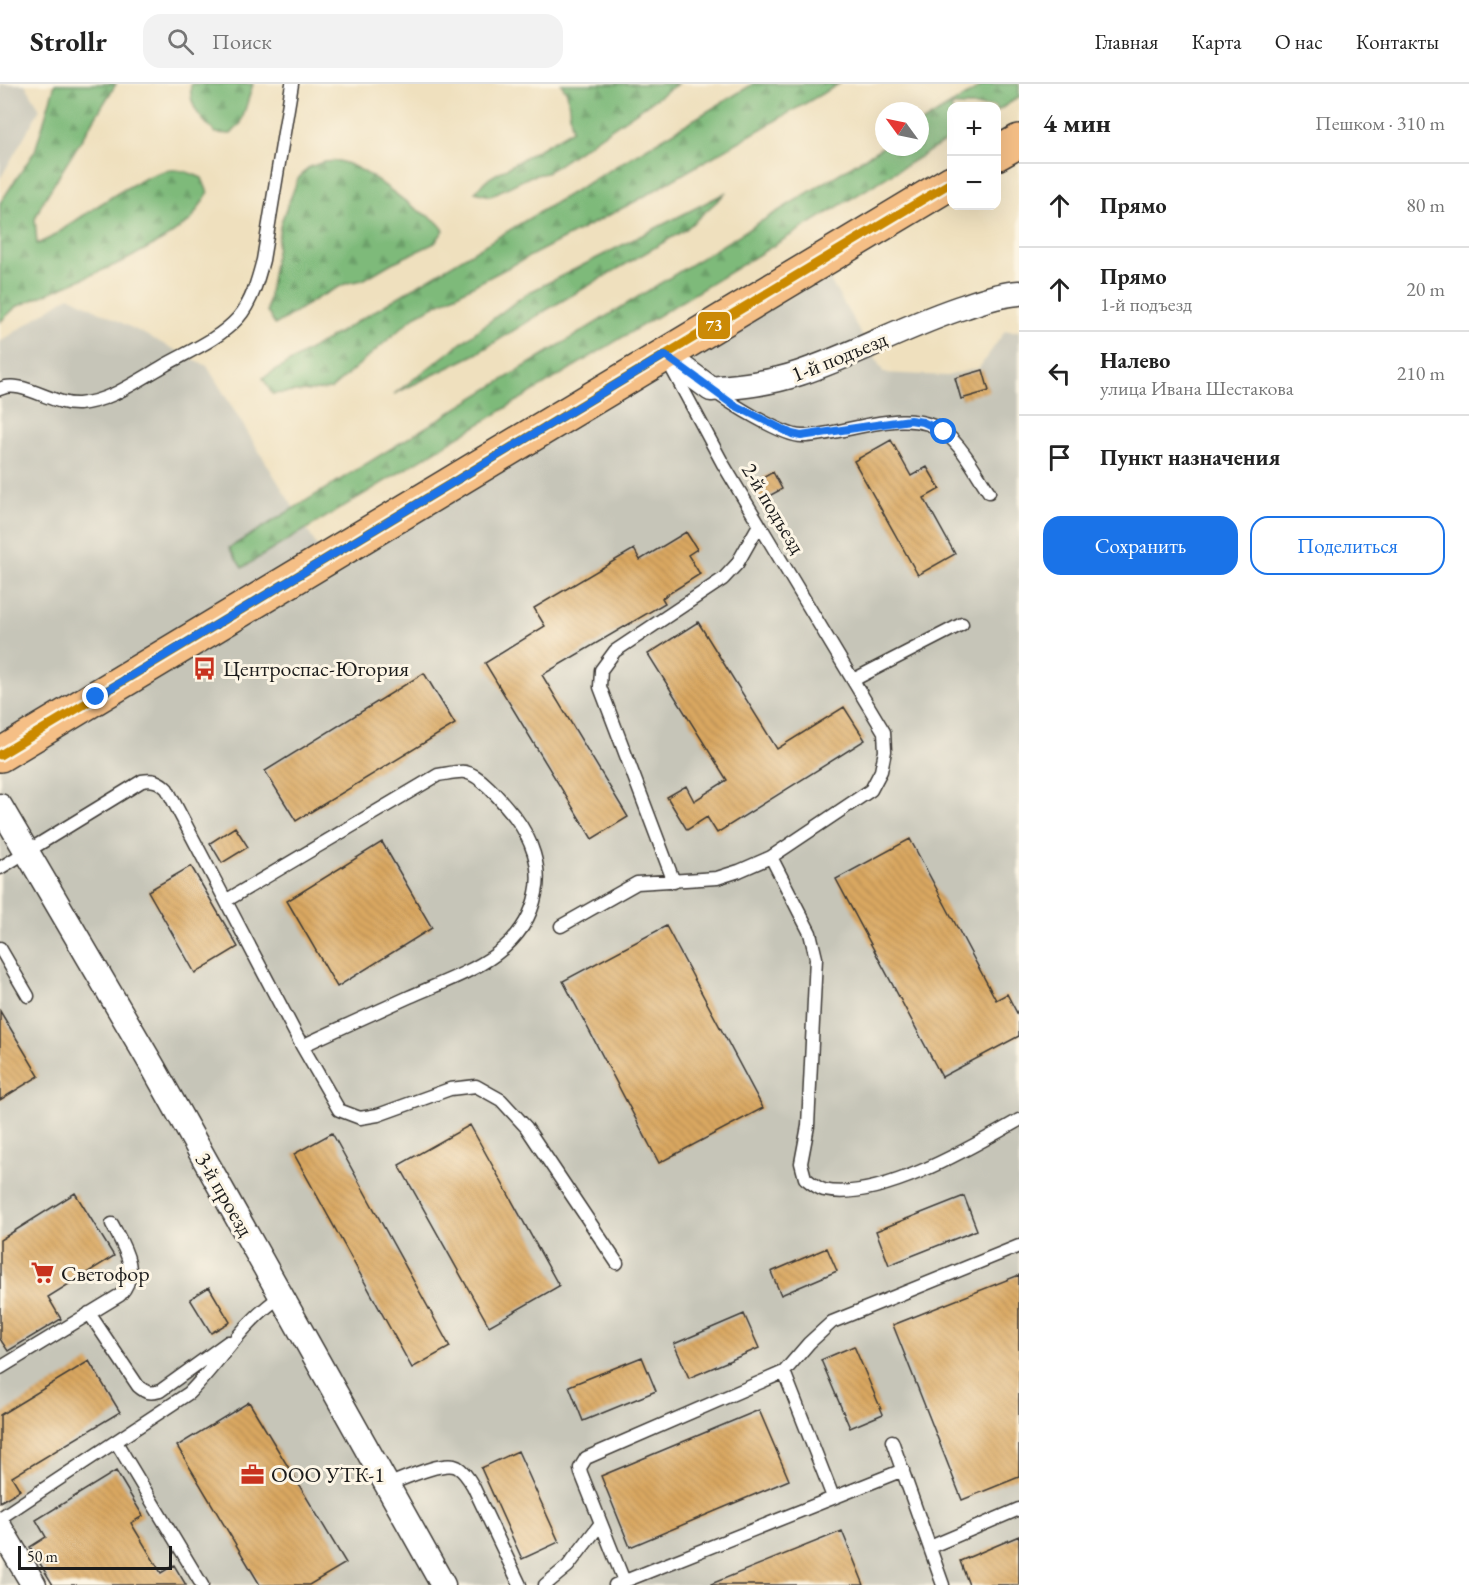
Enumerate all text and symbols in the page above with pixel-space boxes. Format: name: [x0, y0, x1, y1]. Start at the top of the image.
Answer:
search box: [143, 14, 563, 68]
text: Strollr: [30, 23, 107, 59]
icon: search: [164, 25, 197, 58]
text: Поиск: [212, 27, 272, 56]
text: Главная: [1094, 28, 1158, 55]
text: Карта: [1191, 28, 1242, 55]
text: О нас: [1275, 28, 1323, 55]
text: Контакты: [1356, 28, 1439, 55]
north arrow: [875, 102, 929, 156]
map controls: [947, 102, 1001, 210]
button: +: [947, 102, 1001, 156]
text: 4 мин: [1043, 106, 1111, 140]
text: Пешком · 310 m: [1315, 110, 1445, 136]
button: −: [947, 156, 1001, 210]
icon: ahead: [1043, 189, 1076, 222]
text: Прямо: [1100, 191, 1167, 220]
text: 80 m: [1406, 192, 1445, 218]
text: Прямо: [1100, 262, 1167, 291]
icon: ahead: [1043, 273, 1076, 306]
text: 20 m: [1406, 276, 1445, 302]
text: 1-й подъезд: [1100, 291, 1192, 317]
line badge: 73: [697, 311, 731, 340]
text: 73: [706, 315, 722, 336]
street label: 1-й подъезд: [787, 324, 892, 389]
text: Налево: [1100, 346, 1170, 375]
icon: left: [1043, 357, 1076, 390]
text: 210 m: [1397, 360, 1445, 386]
text: улица Ивана Шестакова: [1100, 375, 1294, 401]
route start: [930, 418, 956, 444]
icon: arrive: [1043, 441, 1076, 474]
text: Пункт назначения: [1100, 443, 1280, 472]
street label: 2-й подъезд: [735, 457, 812, 559]
button: Сохранить: [1043, 516, 1238, 575]
button: Поделиться: [1250, 516, 1445, 575]
place label: Центроспас-Югория: [223, 654, 409, 683]
bus stop icon: Центроспас-Югория: [192, 655, 218, 681]
route end: [82, 683, 108, 709]
street label: 3-й проезд: [189, 1147, 260, 1242]
place label: Светофор: [61, 1259, 150, 1288]
supermarket icon: Светофор: [30, 1260, 56, 1286]
place label: ООО УТК-1: [271, 1460, 385, 1489]
office icon: ООО УТК-1: [240, 1461, 266, 1487]
scale bar: [18, 1543, 172, 1570]
text: 50 m: [27, 1546, 58, 1567]

